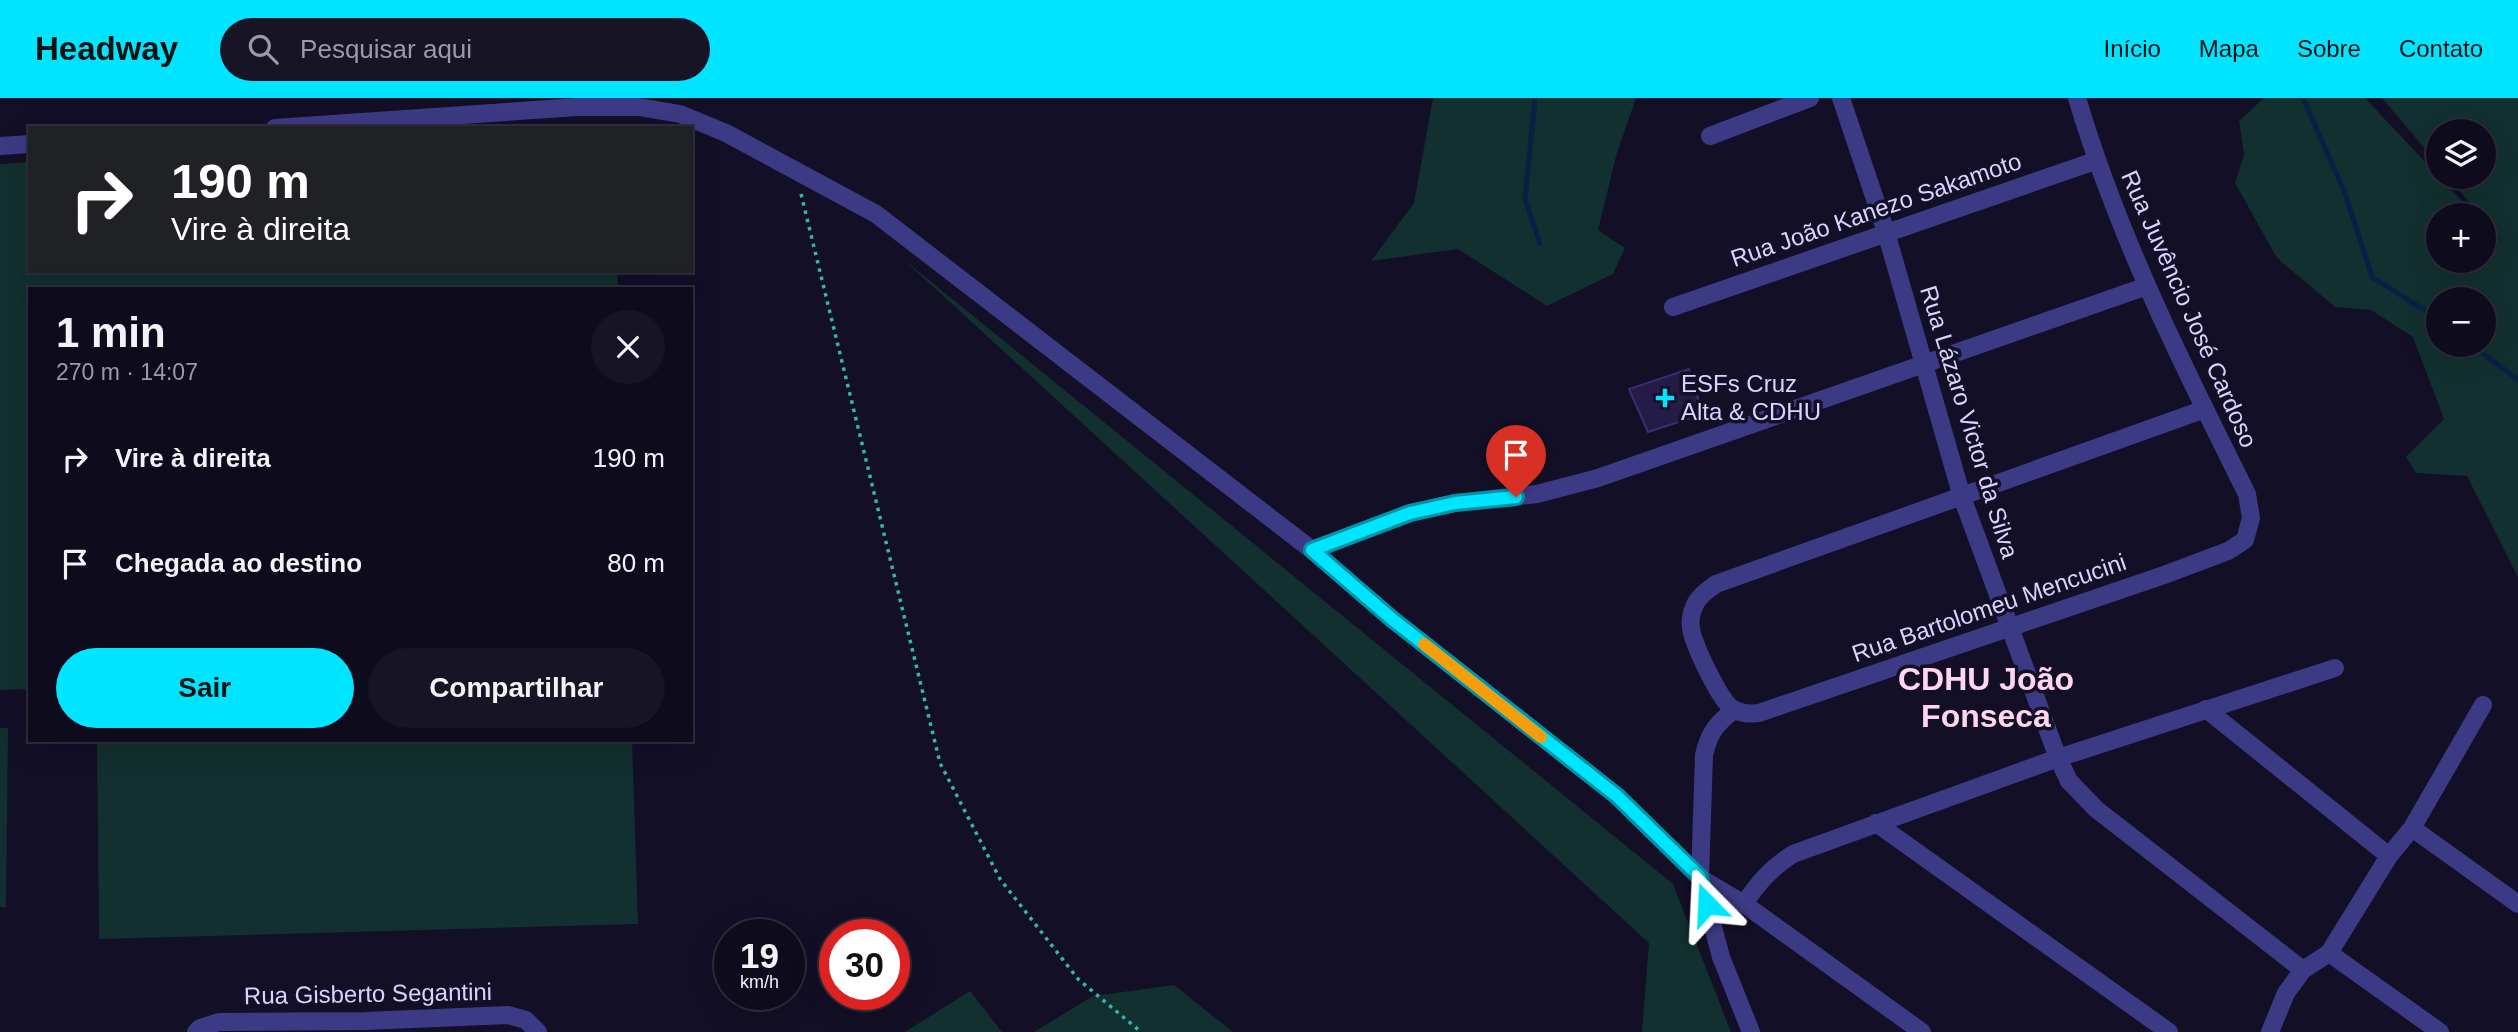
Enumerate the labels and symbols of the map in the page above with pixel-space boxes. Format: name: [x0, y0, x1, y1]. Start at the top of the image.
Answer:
street label: Rua João Kanezo Sakamoto: [1727, 147, 2025, 272]
street label: Rua Juvêncio José Cardoso: [2116, 166, 2263, 451]
street label: Rua Lázaro Victor da Silva: [1915, 282, 2024, 562]
place label: ESFs Cruz Alta & CDHU: [1681, 370, 1821, 425]
marker: ESFs Cruz Alta & CDHU: [1655, 388, 1675, 408]
pin: [1486, 425, 1546, 497]
street label: Rua Bartolomeu Mencucini: [1848, 548, 2129, 667]
district label: CDHU João Fonseca: [1898, 661, 2074, 734]
position arrow: [1670, 867, 1744, 941]
speed limit sign: 30: [819, 919, 910, 1010]
street label: Rua Gisberto Segantini: [244, 978, 492, 1009]

